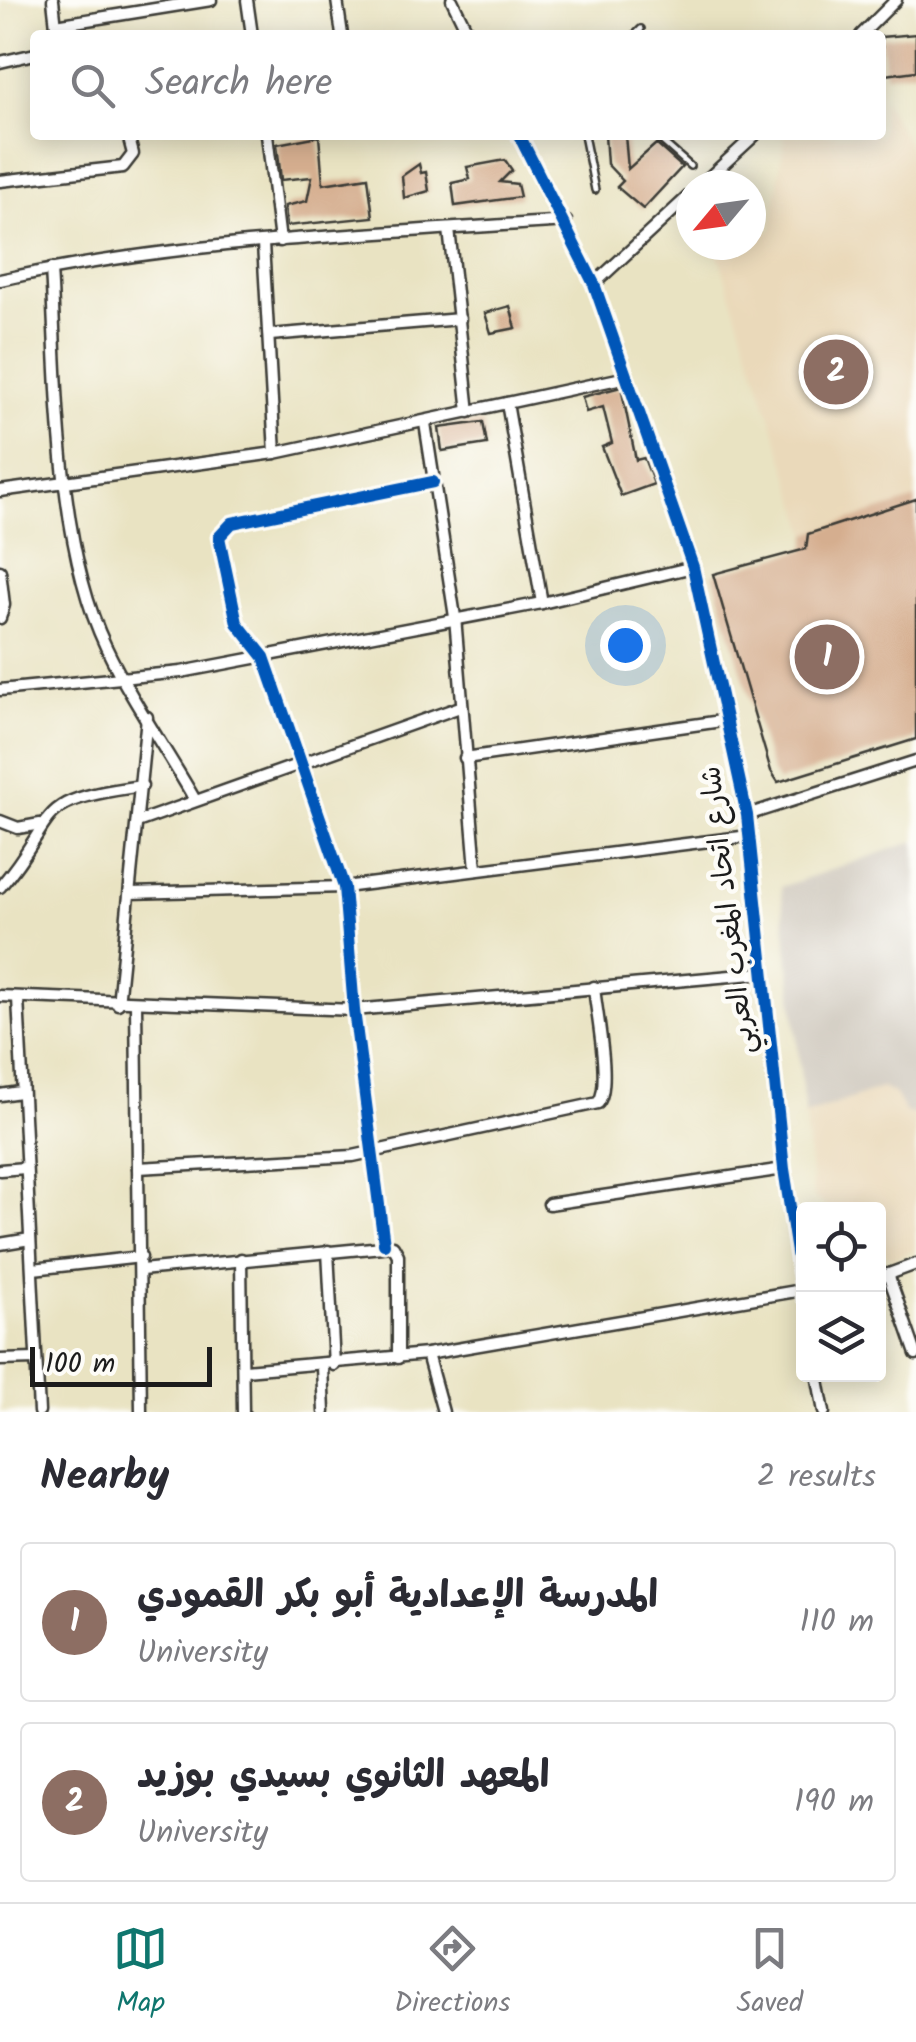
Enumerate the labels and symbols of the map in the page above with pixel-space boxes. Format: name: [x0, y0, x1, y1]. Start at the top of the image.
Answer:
north arrow: [676, 170, 766, 260]
pin: 2: [804, 334, 868, 410]
your location: [600, 620, 651, 671]
pin: 1: [794, 620, 860, 694]
street label: شارع اتحاد المغرب العربي: [689, 763, 769, 1057]
scale bar: [30, 1342, 212, 1386]

